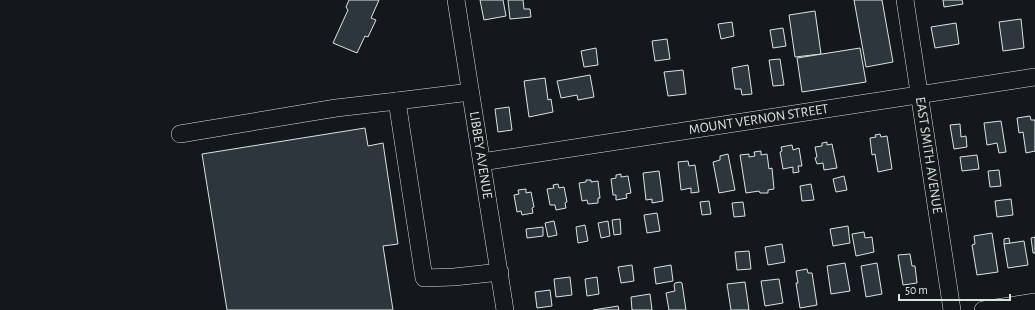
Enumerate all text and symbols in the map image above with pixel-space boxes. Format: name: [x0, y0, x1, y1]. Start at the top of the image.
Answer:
street label: EAST SMITH AVENUE: [913, 96, 944, 215]
street label: MOUNT VERNON STREET: [688, 102, 830, 137]
street label: LIBBEY AVENUE: [467, 110, 494, 200]
scale bar: [899, 276, 1010, 302]
text: 50 m: [905, 284, 928, 296]

